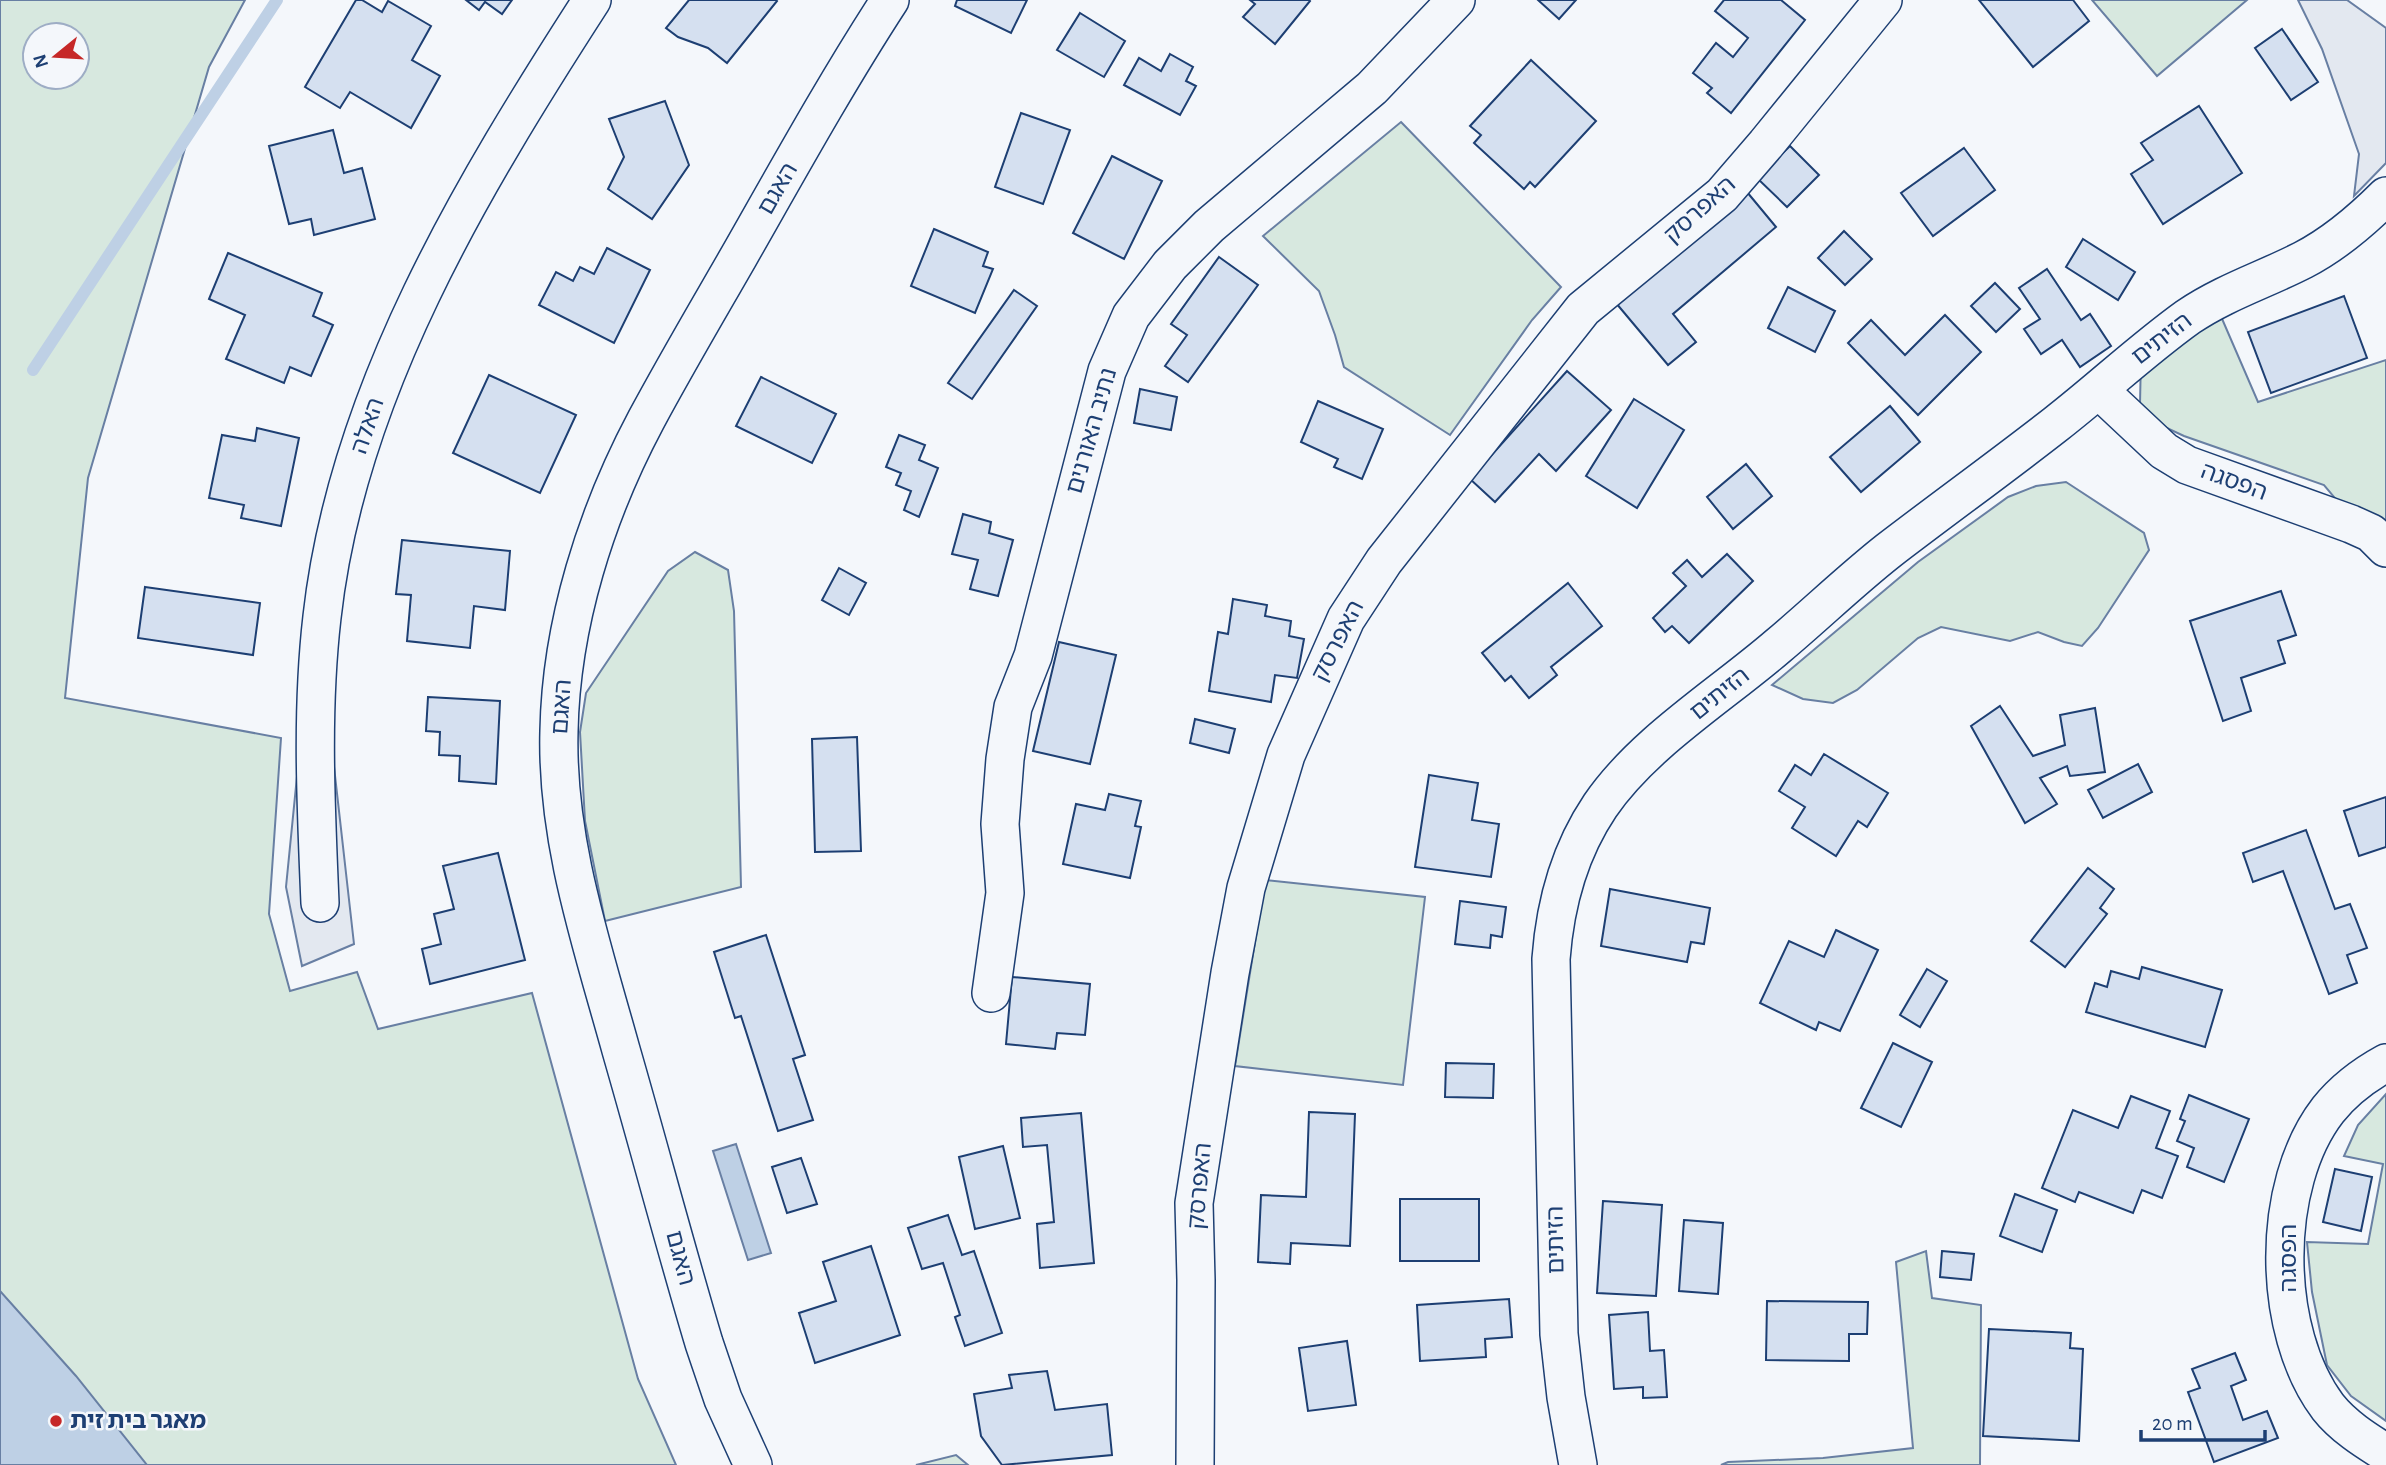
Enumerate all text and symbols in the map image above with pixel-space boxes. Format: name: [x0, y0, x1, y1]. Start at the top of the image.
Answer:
north arrow: [21, 21, 91, 91]
text: N: [30, 52, 52, 70]
street label: האגם: [754, 159, 802, 219]
street label: האפרסק: [1660, 172, 1740, 248]
street label: הזיתים: [2128, 308, 2196, 370]
street label: נתיב האורנים: [1063, 365, 1121, 497]
street label: האלה: [347, 395, 389, 457]
street label: הפסגה: [2198, 459, 2270, 505]
street label: האפרסק: [1308, 597, 1368, 685]
street label: הזיתים: [1686, 663, 1754, 725]
street label: האגם: [548, 678, 576, 736]
street label: האפרסק: [1184, 1142, 1216, 1230]
street label: הזיתים: [1543, 1206, 1569, 1274]
street label: הפסגה: [2277, 1224, 2301, 1292]
street label: האגם: [661, 1228, 699, 1288]
scale bar: [2141, 1398, 2265, 1442]
place label: מאגר בית זית: [70, 1409, 206, 1433]
marker: מאגר בית זית: [48, 1413, 64, 1429]
text: 20 m: [2152, 1413, 2193, 1434]

